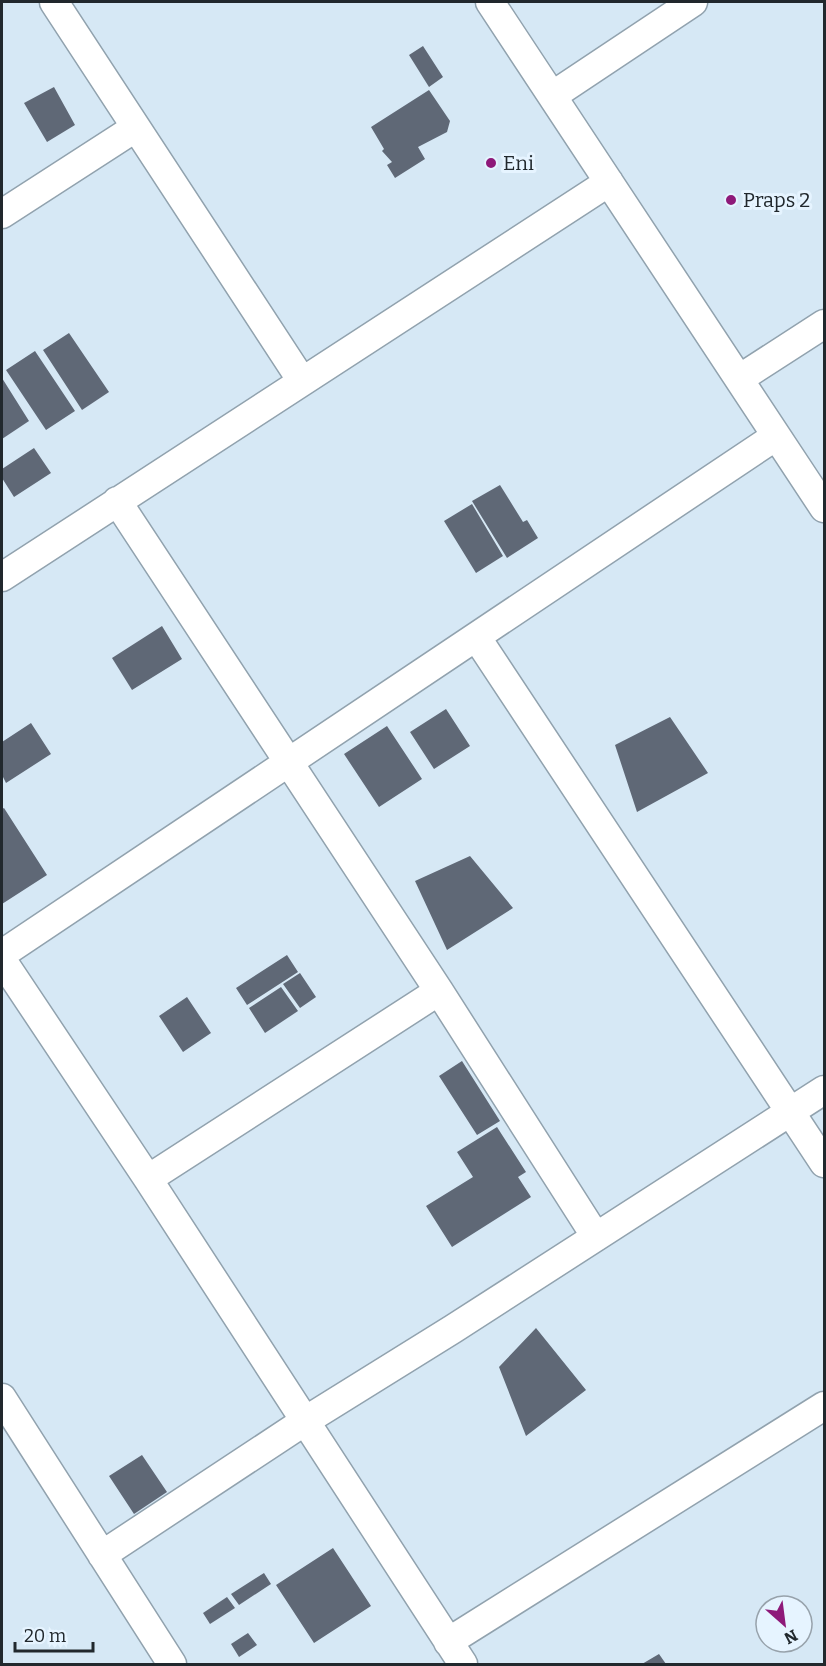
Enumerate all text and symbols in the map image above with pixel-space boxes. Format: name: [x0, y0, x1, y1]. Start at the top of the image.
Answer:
place label: Eni: [503, 151, 534, 175]
marker: Eni: [484, 156, 498, 170]
place label: Praps 2: [743, 188, 810, 212]
marker: Praps 2: [724, 193, 738, 207]
north arrow: [754, 1594, 814, 1654]
scale bar: [15, 1615, 93, 1653]
text: 20 m: [24, 1625, 66, 1647]
text: N: [781, 1626, 801, 1648]

